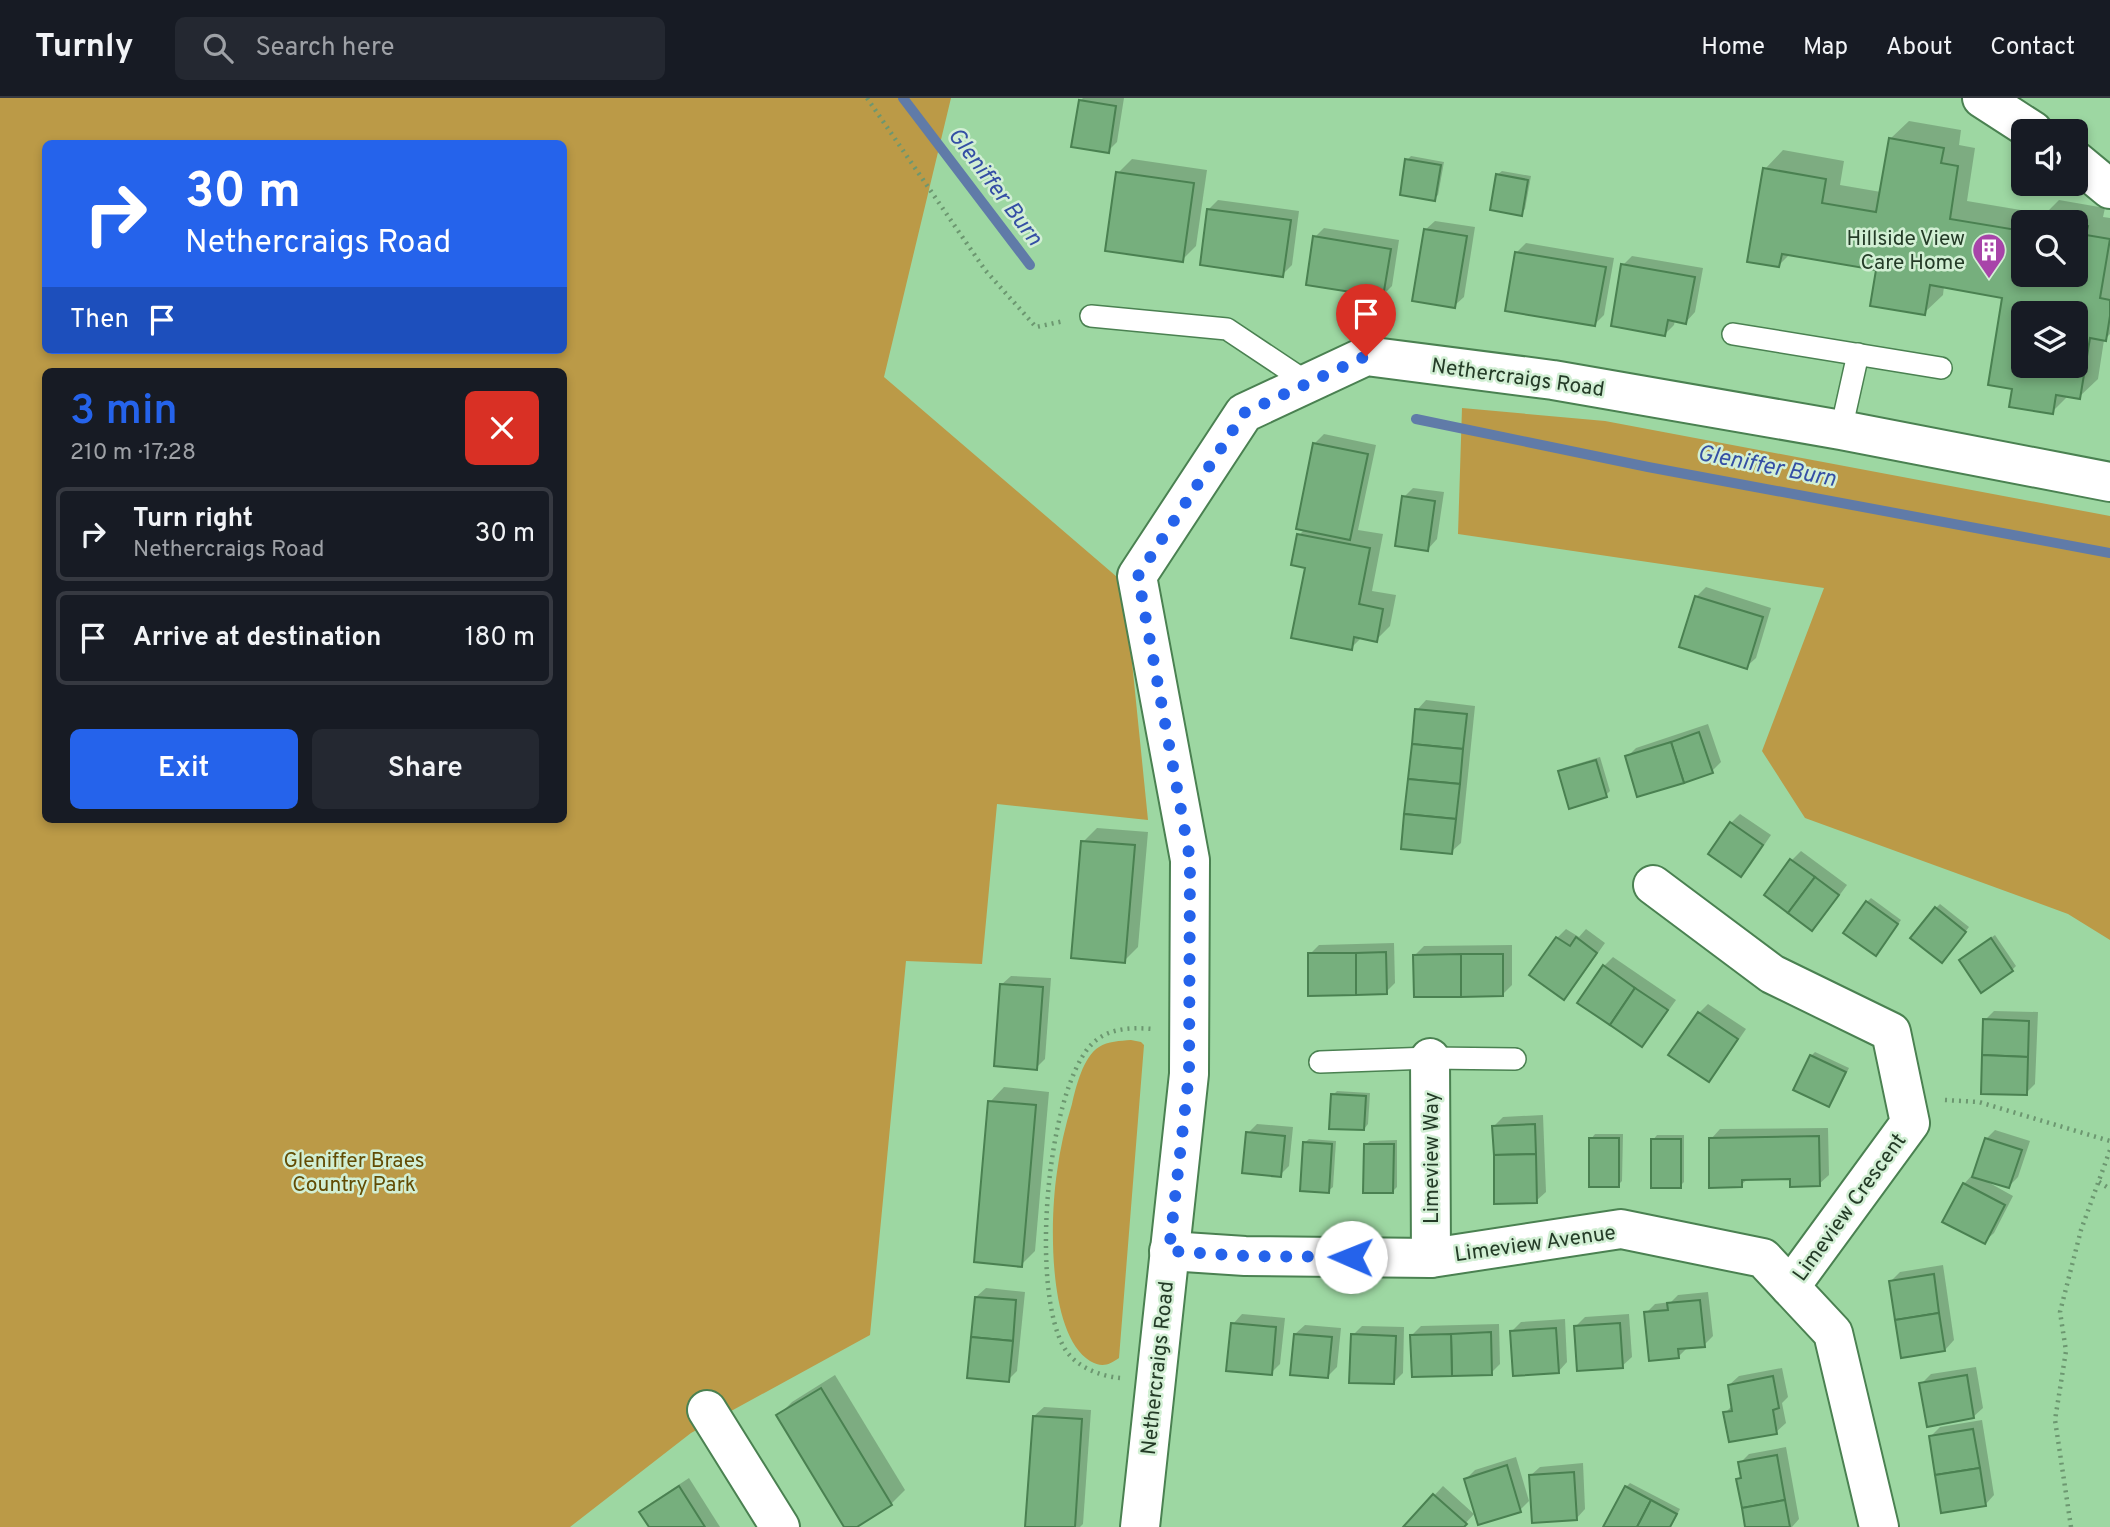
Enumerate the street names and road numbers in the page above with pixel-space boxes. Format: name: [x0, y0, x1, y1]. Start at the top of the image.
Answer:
street label: Nethercraigs Road: [1429, 353, 1606, 404]
street label: Limeview Way: [1419, 1092, 1446, 1224]
street label: Limeview Crescent: [1787, 1128, 1913, 1287]
street label: Limeview Avenue: [1453, 1220, 1618, 1269]
street label: Nethercraigs Road: [1136, 1280, 1181, 1456]

